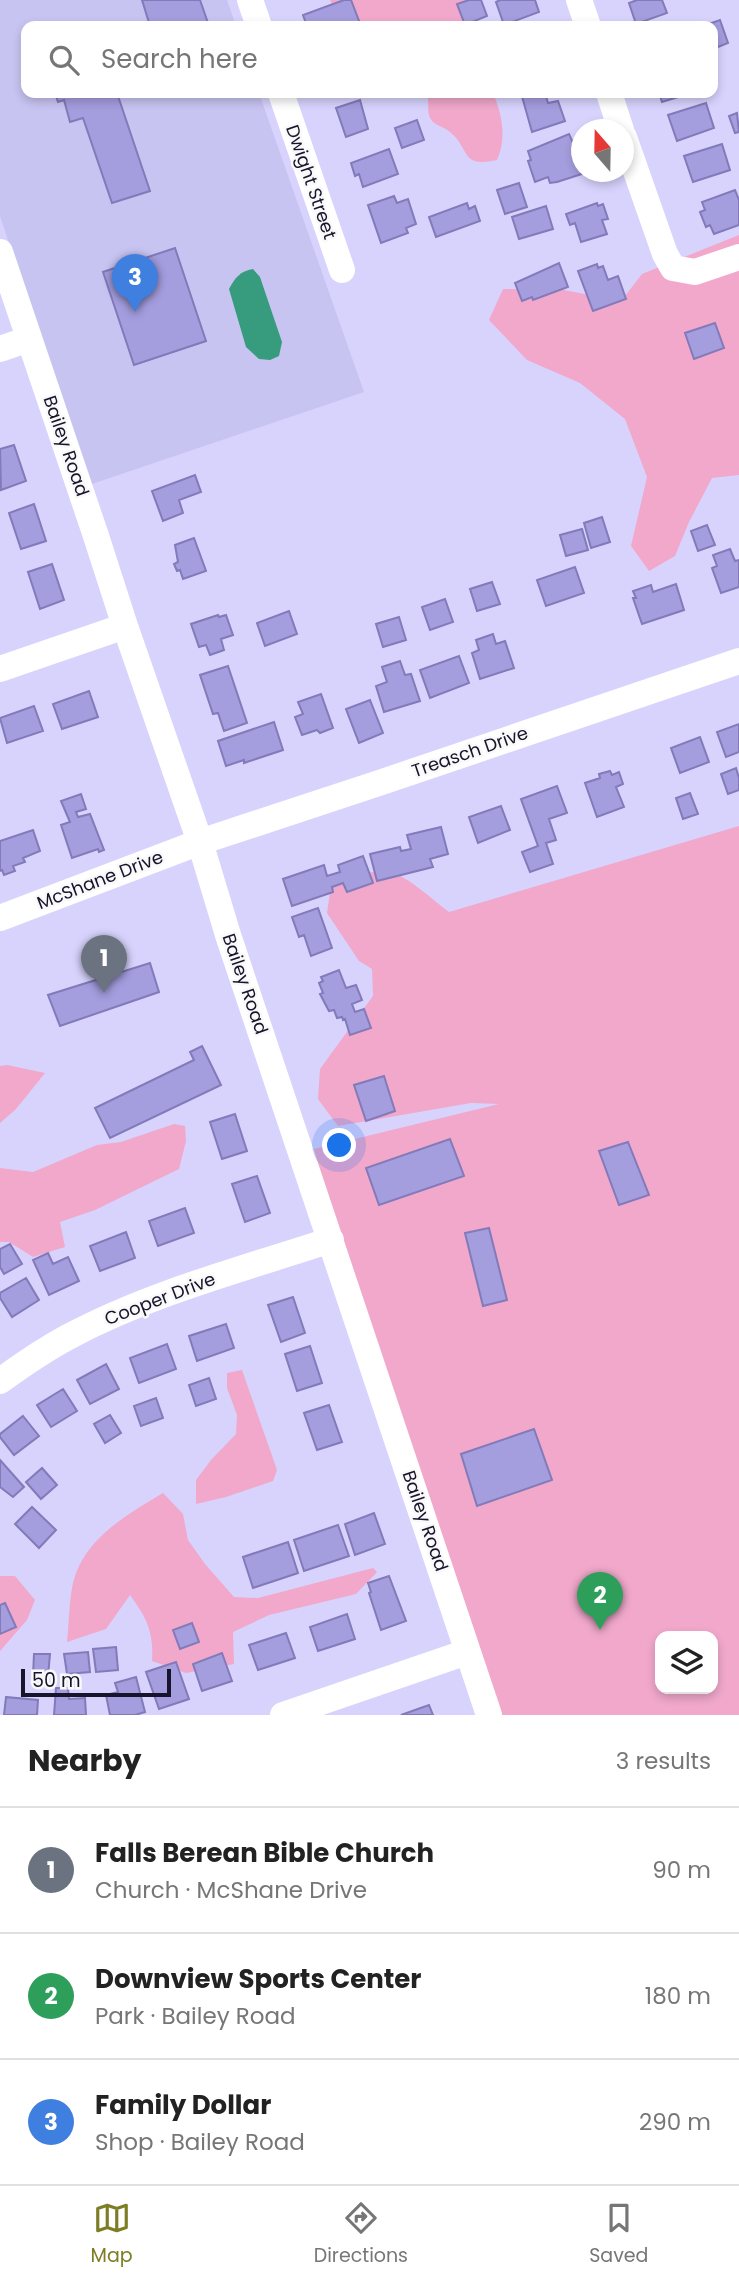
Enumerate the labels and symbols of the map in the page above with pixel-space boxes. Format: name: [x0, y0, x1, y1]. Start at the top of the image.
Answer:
north arrow: [571, 119, 634, 182]
street label: Dwight Street: [280, 121, 343, 242]
pin: 3: [112, 254, 158, 312]
street label: Bailey Road: [38, 392, 95, 500]
street label: Treasch Drive: [408, 720, 531, 783]
street label: McShane Drive: [33, 844, 167, 915]
street label: Bailey Road: [217, 930, 274, 1038]
pin: 1: [81, 935, 127, 993]
your location: [322, 1128, 356, 1162]
street label: Cooper Drive: [101, 1266, 219, 1331]
street label: Bailey Road: [397, 1467, 454, 1575]
pin: 2: [577, 1572, 623, 1630]
scale bar: [21, 1666, 172, 1698]

